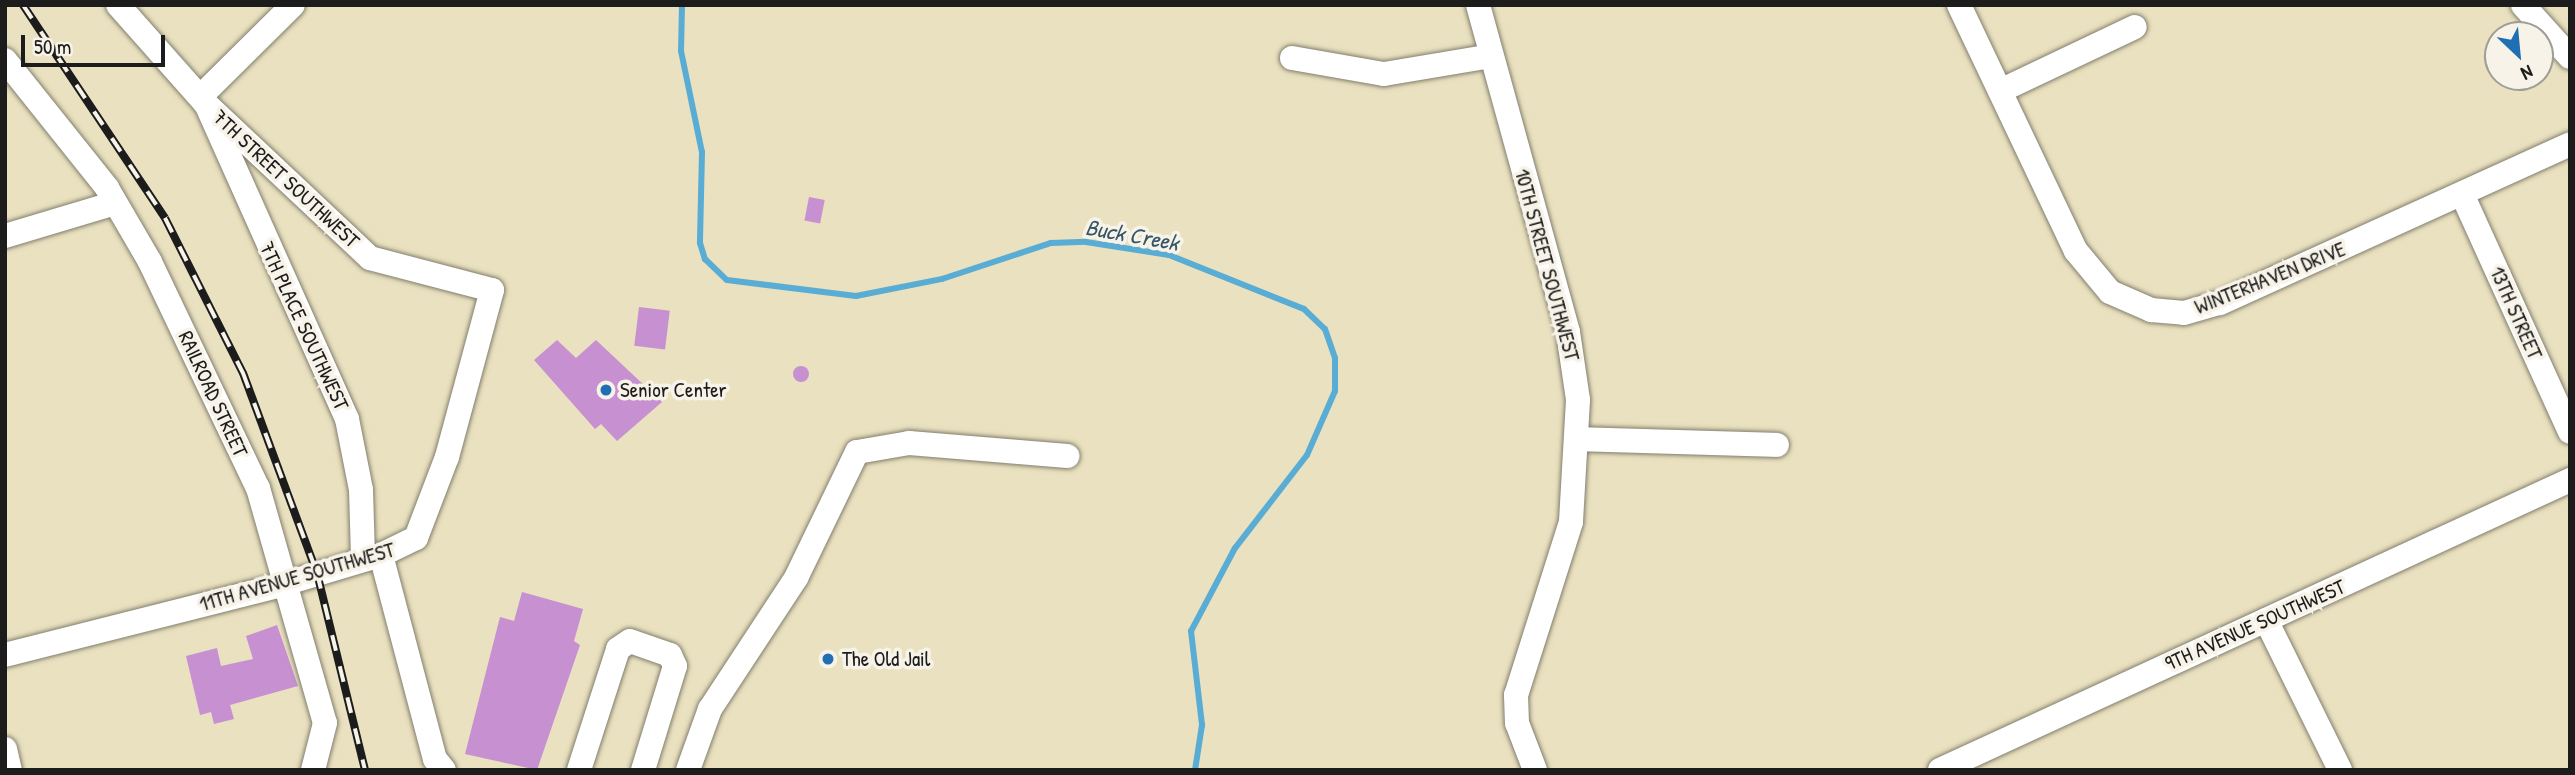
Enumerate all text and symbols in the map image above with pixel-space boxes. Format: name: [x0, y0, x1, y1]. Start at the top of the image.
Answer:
scale bar: [24, 21, 168, 65]
north arrow: [2484, 21, 2554, 91]
text: 50 m: [34, 32, 71, 61]
text: N: [2517, 59, 2538, 87]
street label: 7TH STREET SOUTHWEST: [207, 105, 365, 253]
street label: 10TH STREET SOUTHWEST: [1509, 166, 1585, 364]
water label: Buck Creek: [1083, 213, 1181, 257]
street label: WINTERHAVEN DRIVE: [2191, 236, 2349, 320]
street label: 7TH PLACE SOUTHWEST: [254, 238, 354, 414]
street label: 13TH STREET: [2484, 263, 2548, 363]
street label: RAILROAD STREET: [173, 327, 253, 461]
place label: Senior Center: [620, 377, 727, 403]
marker: Senior Center: [598, 382, 614, 398]
street label: 11TH AVENUE SOUTHWEST: [196, 537, 398, 617]
street label: 9TH AVENUE SOUTHWEST: [2161, 574, 2349, 676]
place label: The Old Jail: [842, 646, 930, 672]
marker: The Old Jail: [820, 651, 836, 667]

